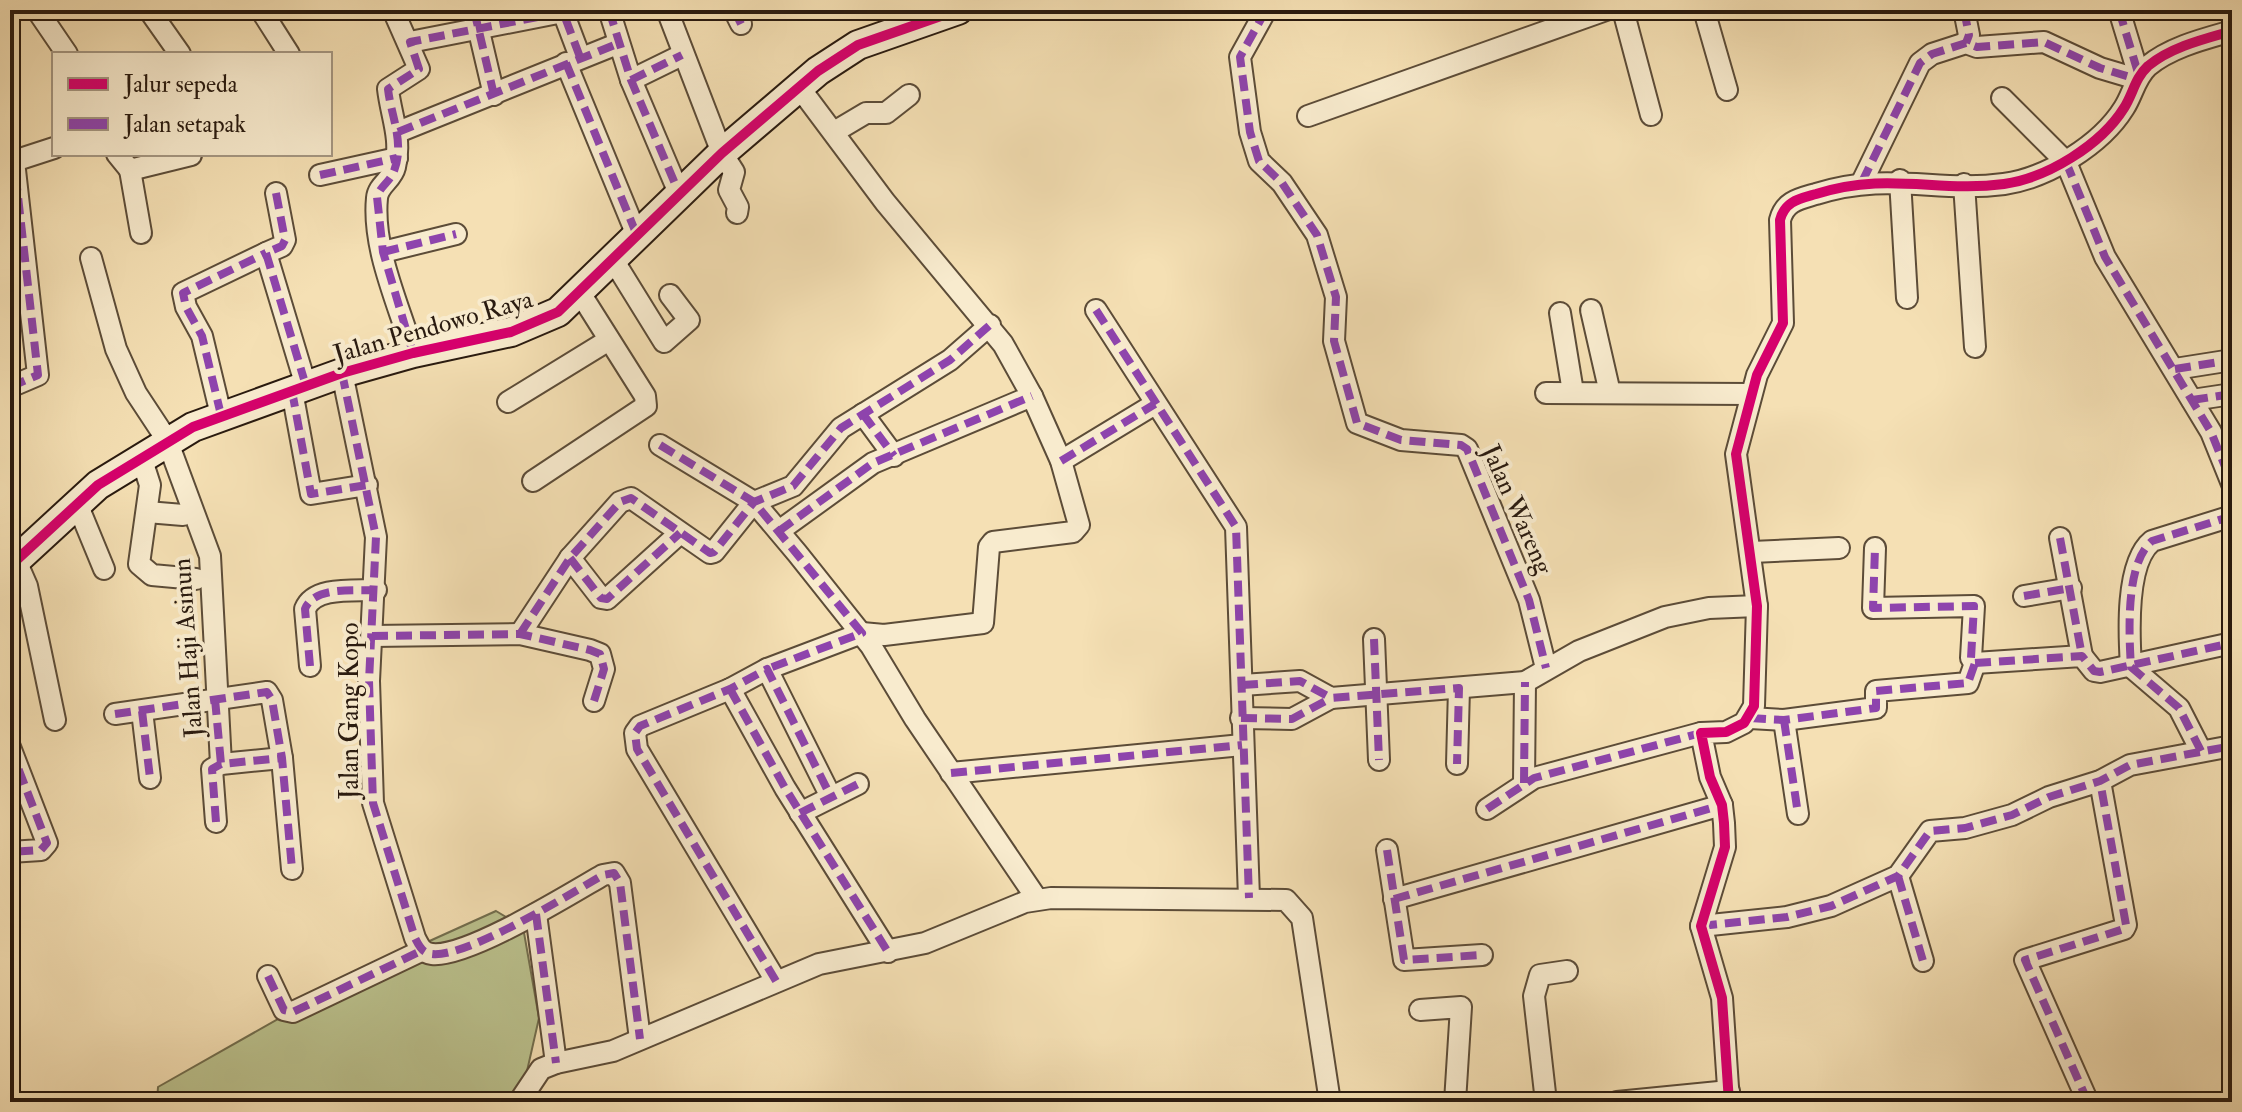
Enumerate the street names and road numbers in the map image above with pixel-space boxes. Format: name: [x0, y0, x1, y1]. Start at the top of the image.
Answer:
street label: Jalan Pendowo Raya: [329, 283, 537, 371]
street label: Jalan Wareng: [1474, 439, 1560, 580]
street label: Jalan Haji Asinun: [166, 557, 210, 740]
street label: Jalan Gang Kopo: [334, 623, 367, 801]

